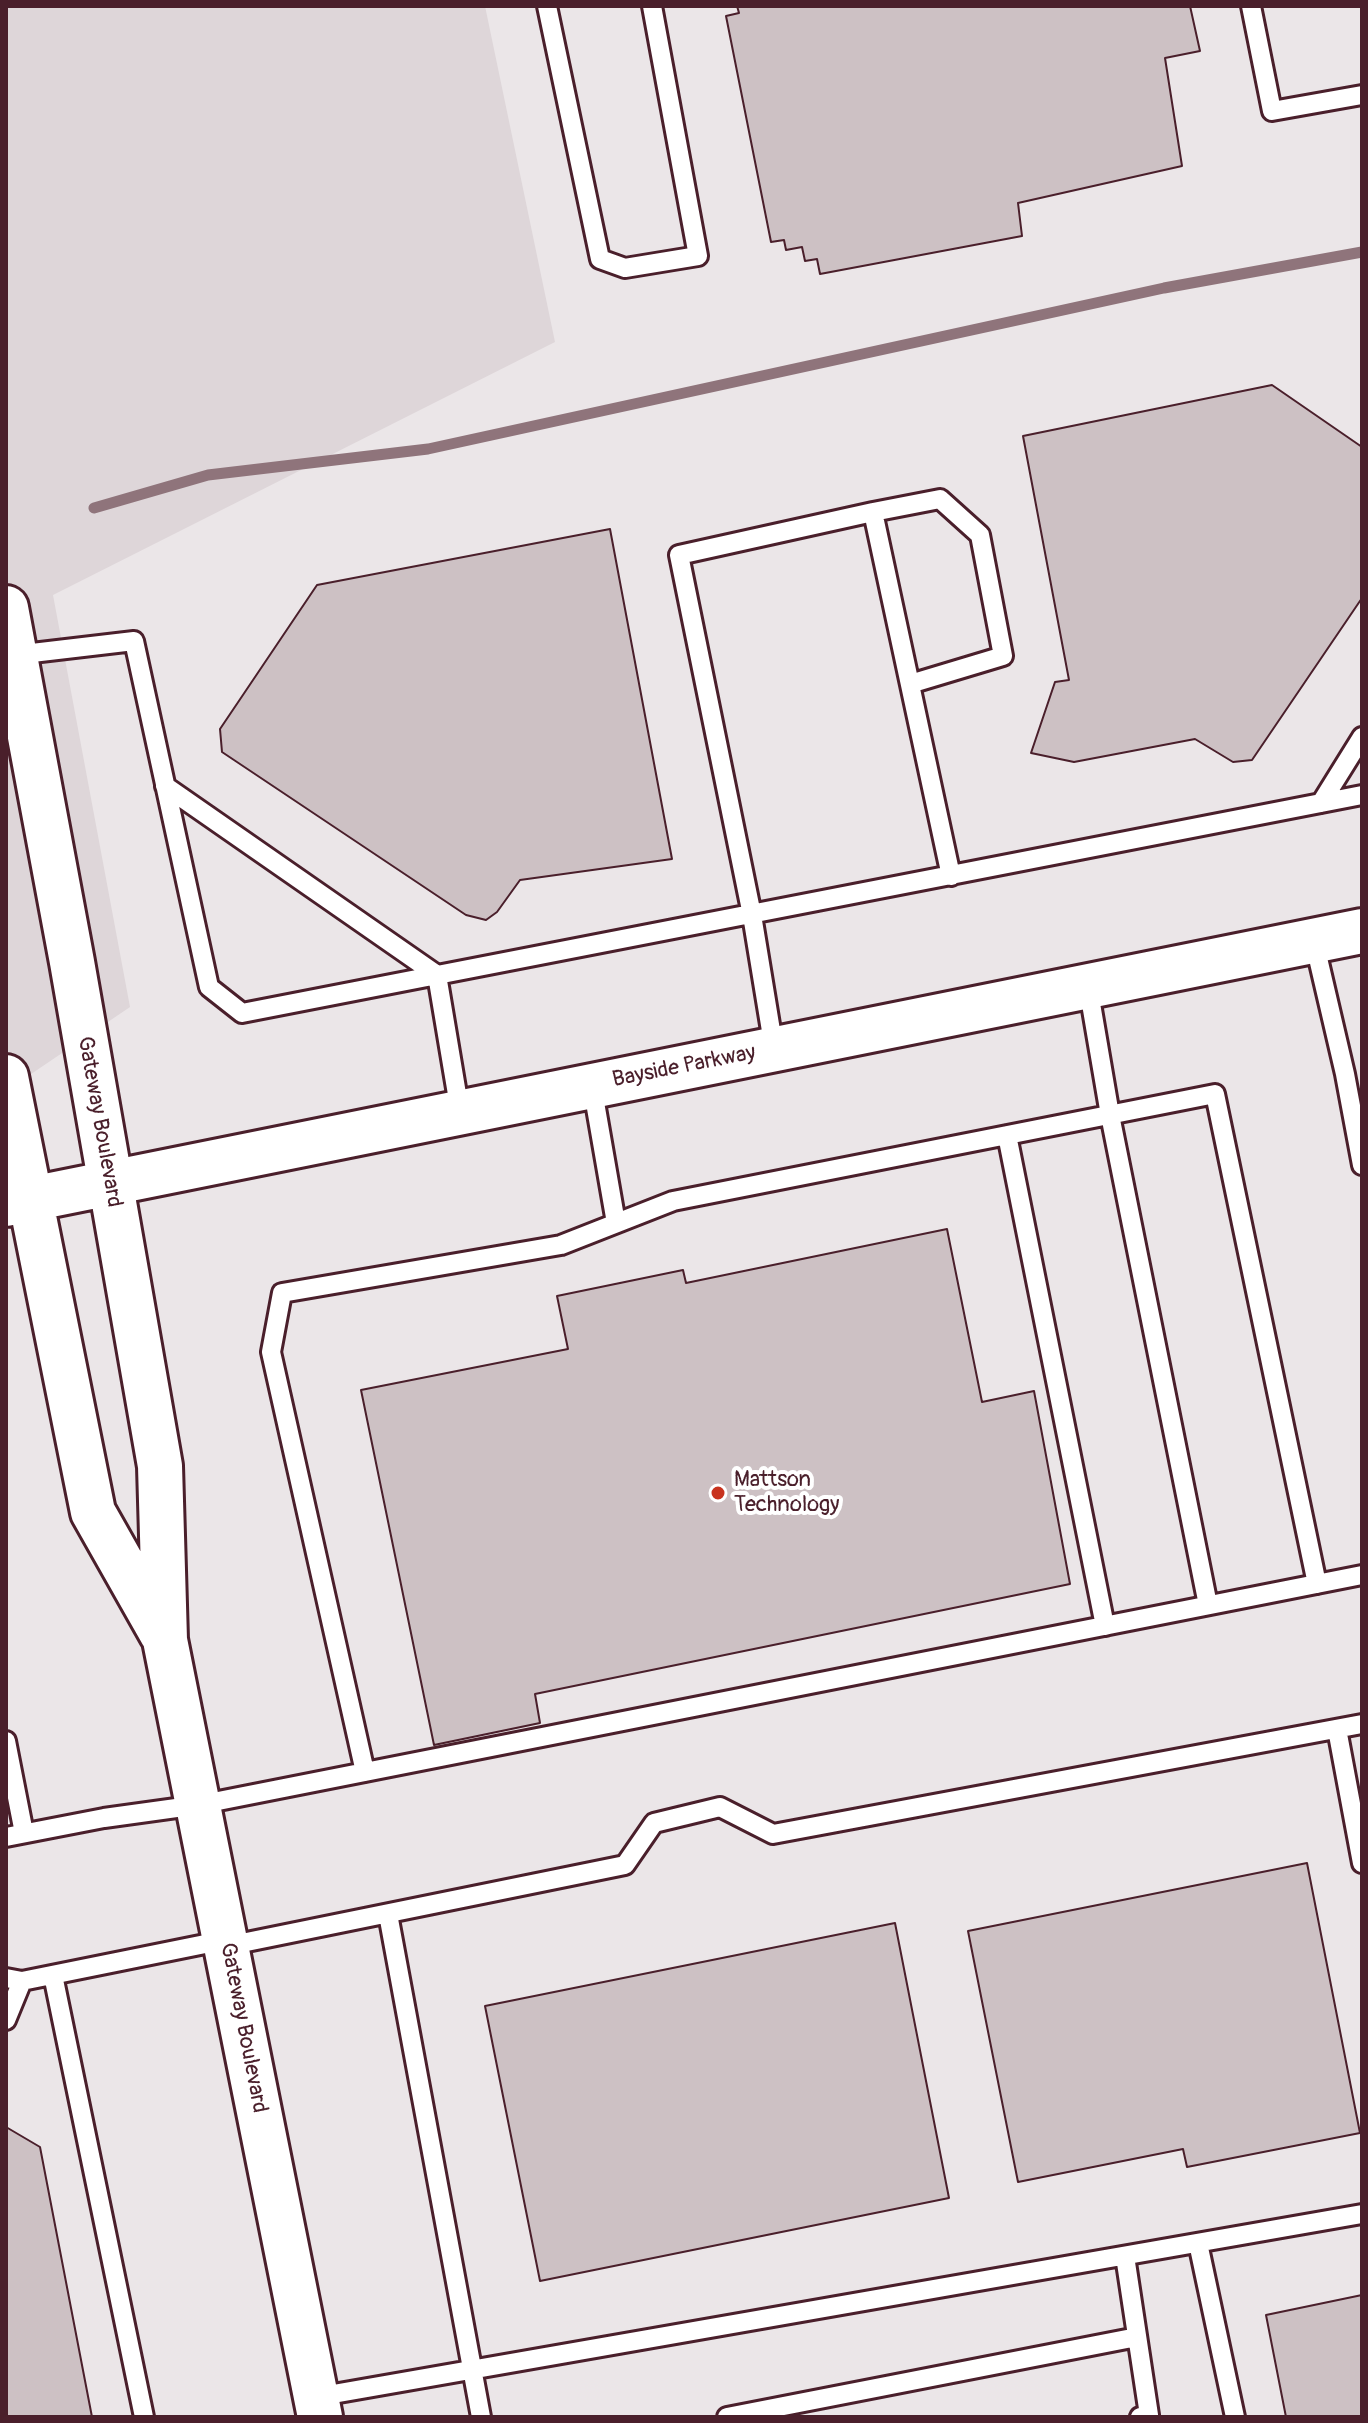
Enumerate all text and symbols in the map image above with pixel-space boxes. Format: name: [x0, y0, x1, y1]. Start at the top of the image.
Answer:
street label: Gateway Boulevard: [71, 1035, 127, 1209]
street label: Bayside Parkway: [610, 1040, 758, 1094]
place label: Mattson Technology: [734, 1467, 839, 1518]
marker: Mattson Technology: [709, 1484, 727, 1502]
street label: Gateway Boulevard: [214, 1941, 272, 2115]

